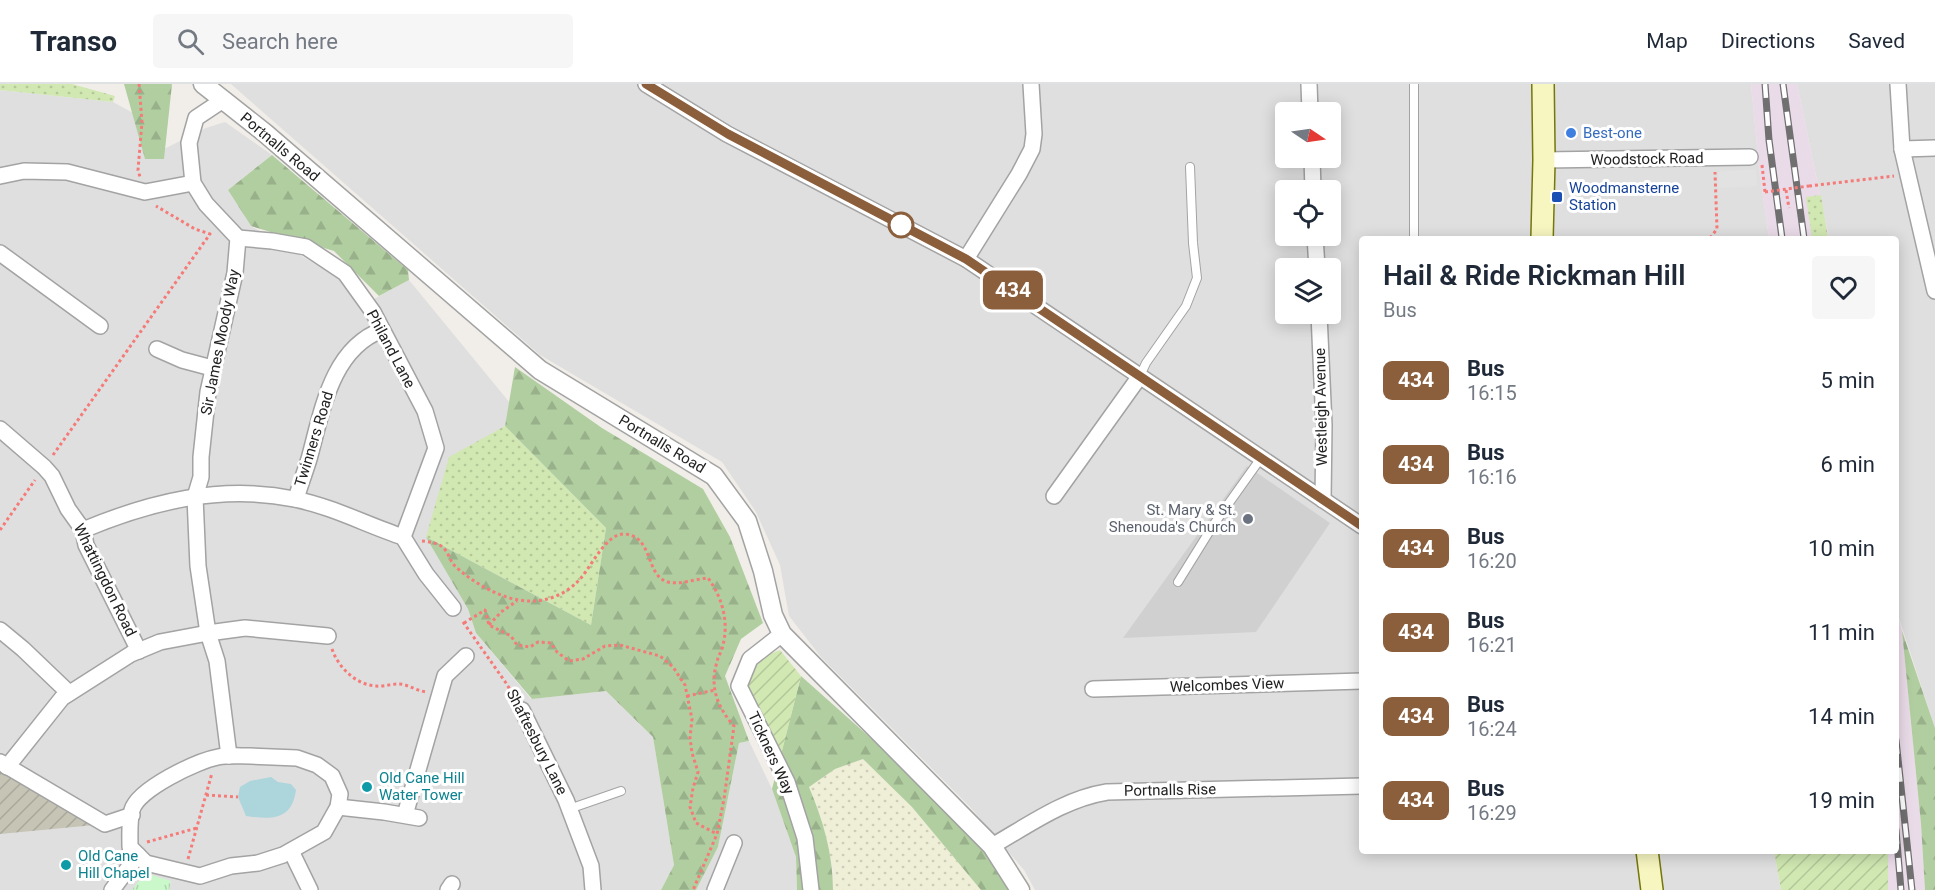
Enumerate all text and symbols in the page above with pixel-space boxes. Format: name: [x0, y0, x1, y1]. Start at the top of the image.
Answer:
search box: [153, 14, 573, 68]
text: Transo: [30, 25, 117, 58]
icon: search: [174, 25, 207, 58]
text: Search here: [222, 29, 338, 54]
text: Map: [1646, 29, 1688, 53]
text: Directions: [1721, 29, 1815, 53]
text: Saved: [1848, 29, 1905, 53]
north arrow: [1275, 102, 1341, 168]
map controls: [1275, 102, 1341, 324]
street label: Portnalls Road: [237, 109, 323, 185]
place label: Best-one: [1583, 124, 1642, 142]
marker: Best-one: [1564, 126, 1578, 140]
street label: Woodstock Road: [1590, 149, 1704, 169]
place label: Woodmansterne Station: [1569, 179, 1679, 214]
button: locate: [1275, 180, 1341, 246]
marker: Woodmansterne Station: [1550, 190, 1564, 204]
unlabelled marker: [888, 212, 914, 238]
button: heart: [1812, 256, 1875, 319]
button: layers: [1275, 258, 1341, 324]
text: Hail & Ride Rickman Hill: [1383, 259, 1685, 292]
street label: Sir James Moody Way: [197, 268, 243, 416]
line badge: 434: [978, 270, 1048, 310]
text: 434: [995, 278, 1031, 302]
text: Bus: [1383, 298, 1417, 322]
street label: Philand Lane: [363, 307, 419, 391]
street label: Westleigh Avenue: [1311, 348, 1331, 466]
text: Bus: [1467, 356, 1505, 381]
text: 434: [1398, 368, 1434, 392]
text: 5 min: [1820, 368, 1875, 393]
text: 16:15: [1467, 381, 1517, 405]
street label: Twinners Road: [291, 389, 337, 489]
street label: Portnalls Road: [615, 411, 709, 477]
text: Bus: [1467, 440, 1505, 465]
text: 434: [1398, 452, 1434, 476]
text: 6 min: [1820, 452, 1875, 477]
text: 16:16: [1467, 465, 1517, 489]
place label: St. Mary & St. Shenouda's Church: [1109, 501, 1236, 536]
marker: St. Mary & St. Shenouda's Church: [1241, 512, 1255, 526]
street label: Whattingdon Road: [70, 521, 140, 639]
text: Bus: [1467, 524, 1505, 549]
text: 434: [1398, 536, 1434, 560]
text: 10 min: [1808, 536, 1875, 561]
text: 16:20: [1467, 549, 1517, 573]
text: Bus: [1467, 608, 1505, 633]
text: 434: [1398, 620, 1434, 644]
text: 11 min: [1808, 620, 1875, 645]
text: 16:21: [1467, 633, 1517, 657]
street label: Welcombes View: [1169, 674, 1285, 696]
street label: Shaftesbury Lane: [503, 686, 571, 798]
text: Bus: [1467, 692, 1505, 717]
text: 434: [1398, 704, 1434, 728]
text: 14 min: [1808, 704, 1875, 729]
street label: Tickners Way: [744, 709, 798, 797]
text: 16:24: [1467, 717, 1517, 741]
place label: Old Cane Hill Water Tower: [379, 769, 465, 804]
text: Bus: [1467, 776, 1505, 801]
marker: Old Cane Hill Water Tower: [360, 780, 374, 794]
street label: Portnalls Rise: [1124, 780, 1216, 800]
text: 434: [1398, 788, 1434, 812]
text: 19 min: [1808, 788, 1875, 813]
text: 16:29: [1467, 801, 1517, 825]
place label: Old Cane Hill Chapel: [78, 847, 150, 882]
marker: Old Cane Hill Chapel: [59, 858, 73, 872]

